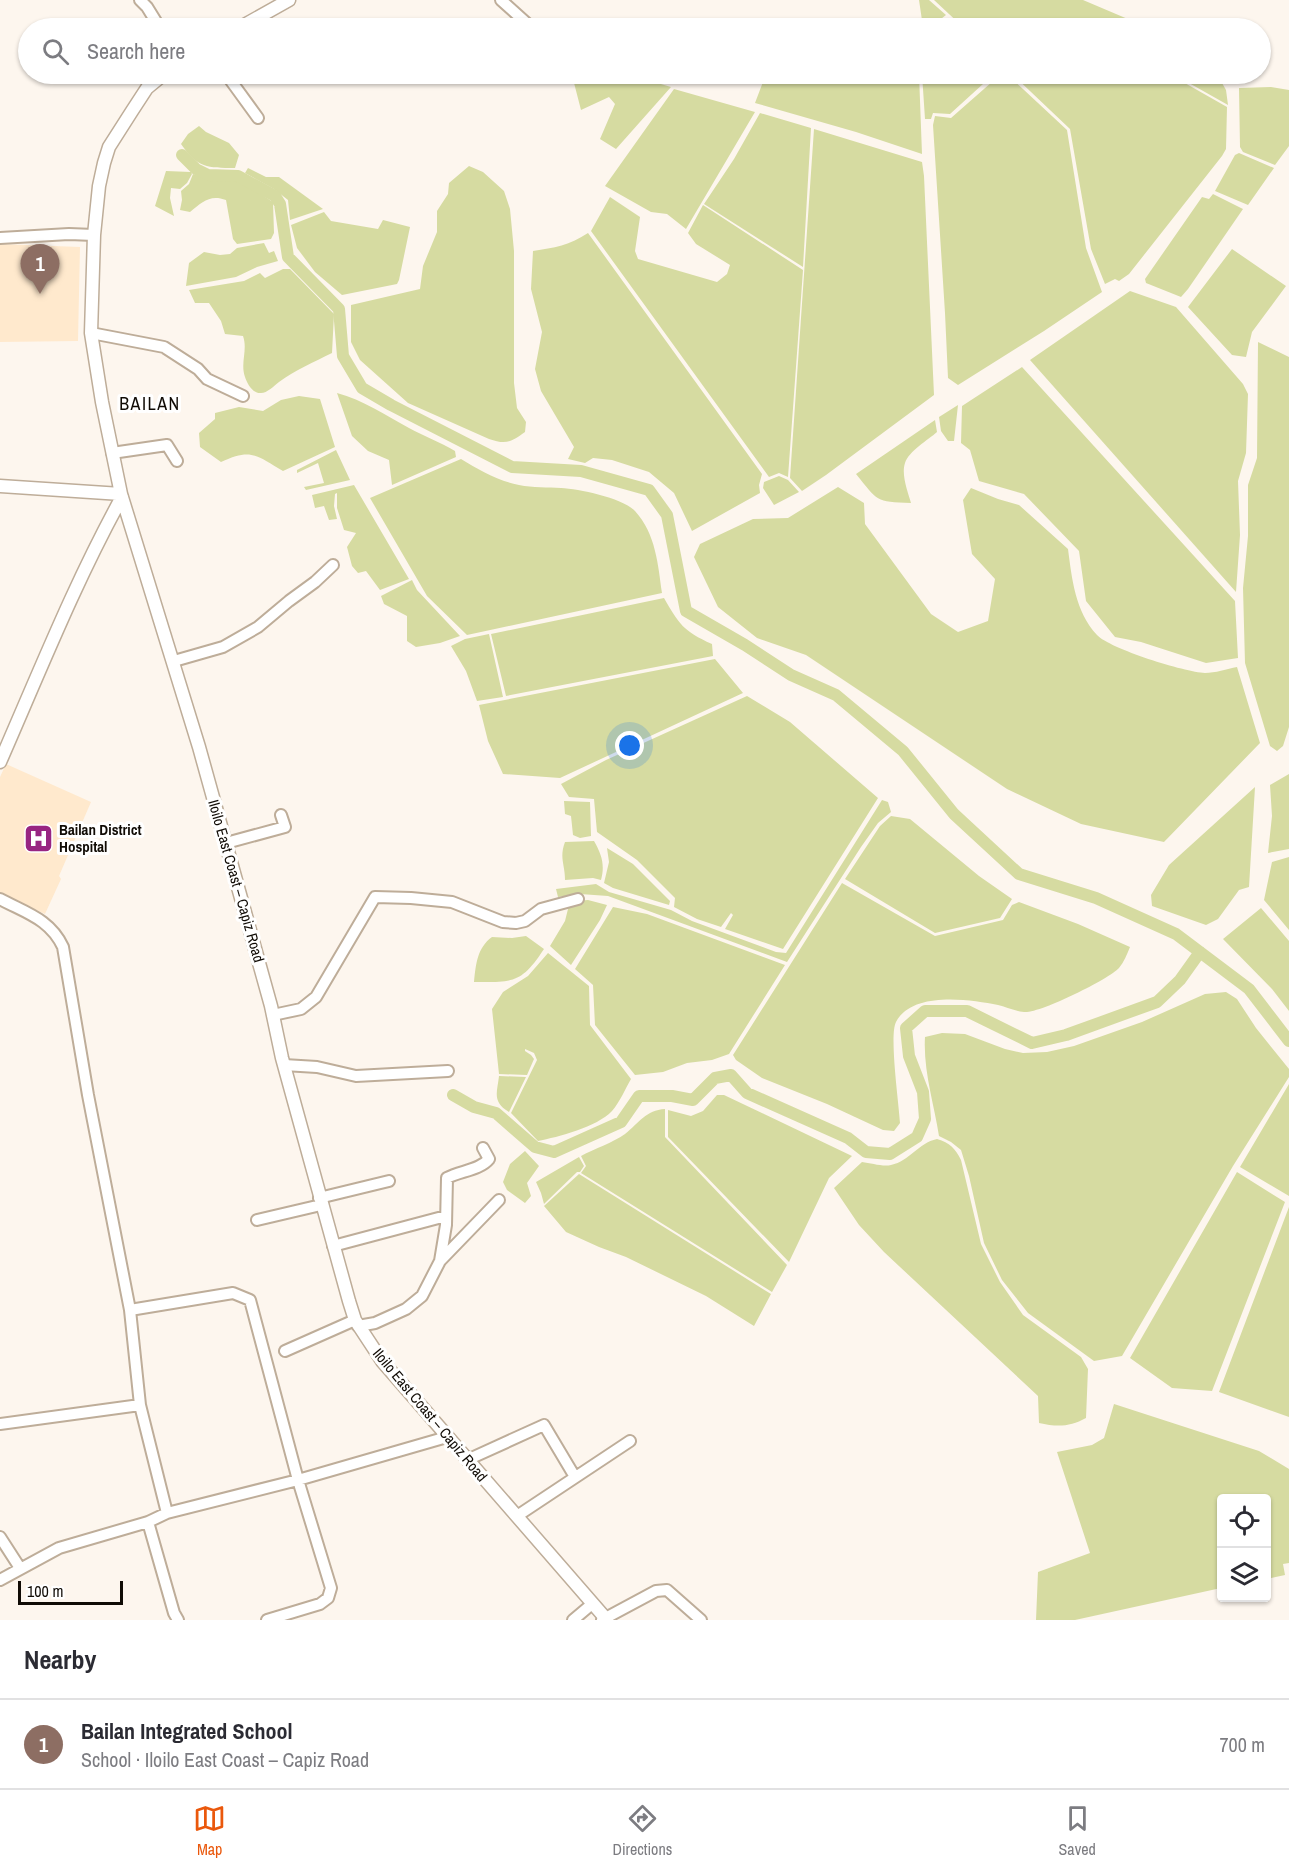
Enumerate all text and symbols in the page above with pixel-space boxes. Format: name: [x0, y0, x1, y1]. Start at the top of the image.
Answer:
search box: [18, 18, 1271, 84]
icon: search: [39, 35, 72, 68]
text: Search here: [87, 36, 185, 66]
pin: 1: [20, 244, 60, 294]
district label: BAILAN: [119, 391, 181, 416]
your location: [615, 731, 644, 760]
street label: Iloilo East Coast – Capiz Road: [203, 797, 270, 965]
place label: Bailan District Hospital: [59, 819, 142, 857]
hospital icon: Bailan District Hospital: [22, 823, 54, 855]
street label: Iloilo East Coast – Capiz Road: [368, 1344, 492, 1486]
map controls: [1217, 1494, 1271, 1602]
button: locate: [1217, 1494, 1271, 1548]
button: layers: [1217, 1548, 1271, 1602]
scale bar: [18, 1578, 123, 1606]
text: 100 m: [27, 1580, 63, 1602]
text: Nearby: [24, 1642, 96, 1677]
text: Bailan Integrated School: [81, 1716, 293, 1746]
text: 1: [39, 1731, 48, 1758]
text: 700 m: [1219, 1731, 1265, 1758]
text: School · Iloilo East Coast – Capiz Road: [81, 1746, 369, 1773]
tab: Map: [193, 1802, 226, 1860]
tab: Directions: [612, 1802, 672, 1860]
tab: Saved: [1059, 1802, 1096, 1860]

